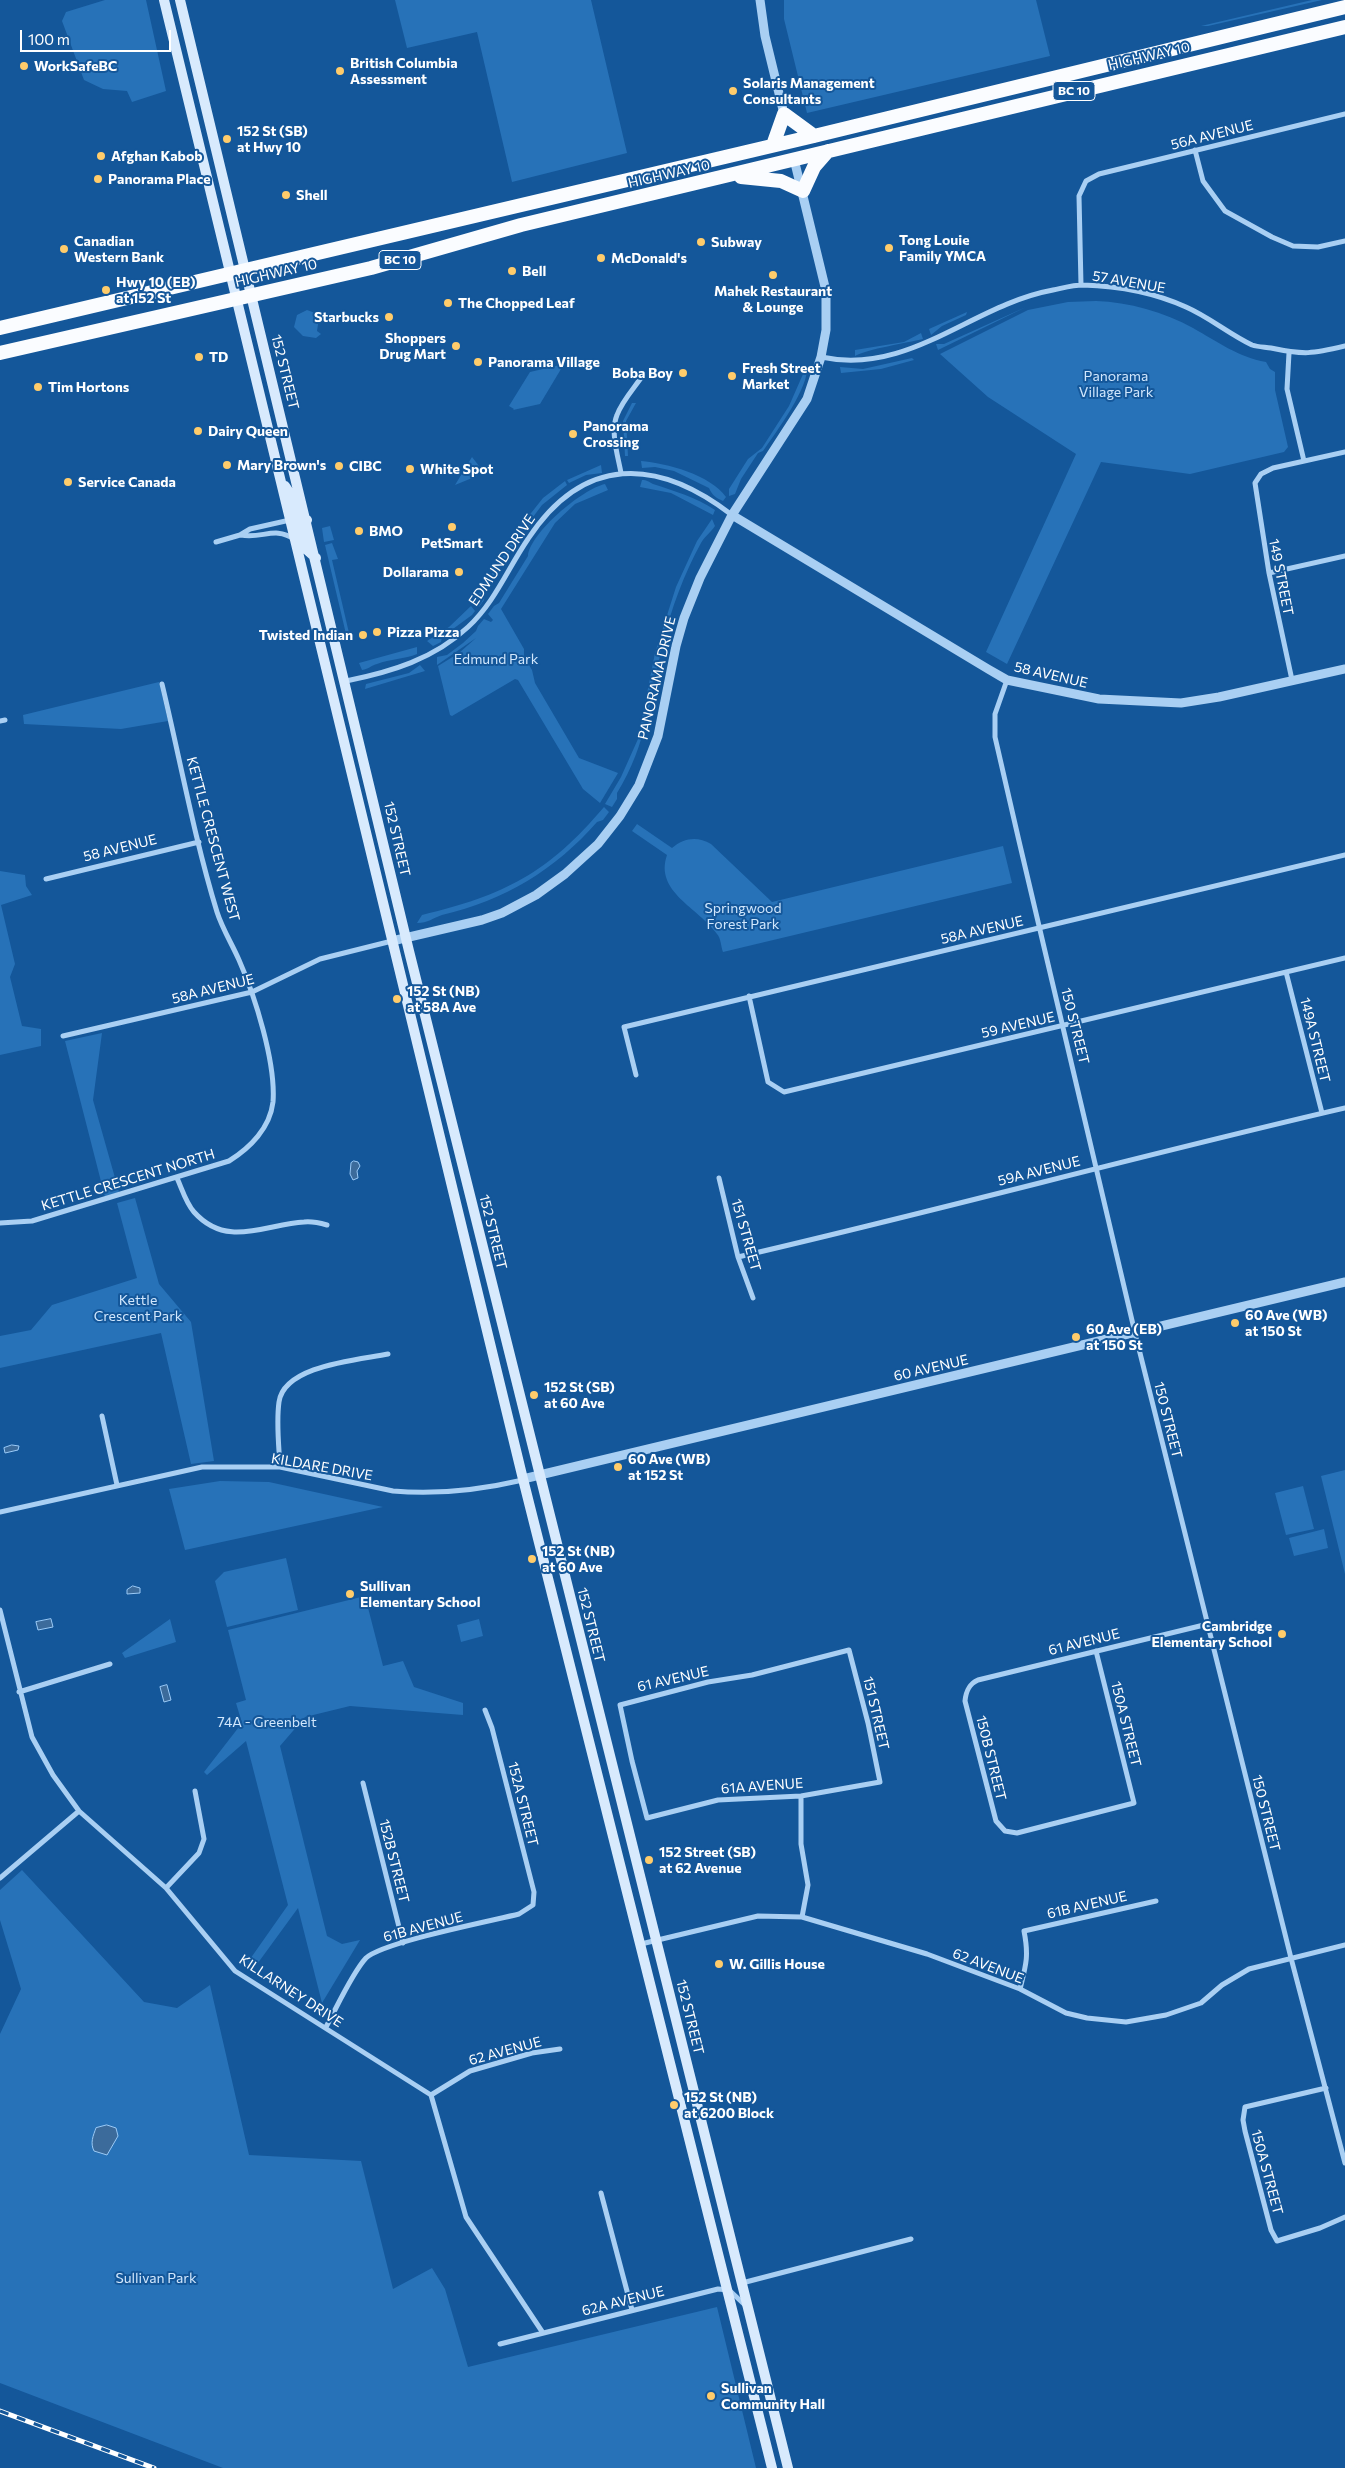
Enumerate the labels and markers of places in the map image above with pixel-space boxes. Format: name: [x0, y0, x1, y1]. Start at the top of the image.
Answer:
place label: British Columbia Assessment: [350, 55, 458, 88]
place label: WorkSafeBC: [34, 58, 117, 74]
marker: WorkSafeBC: [18, 60, 30, 72]
marker: British Columbia Assessment: [334, 65, 346, 77]
place label: Solaris Management Consultants: [743, 75, 875, 108]
marker: Solaris Management Consultants: [727, 85, 739, 97]
place label: 152 St (SB) at Hwy 10: [237, 123, 308, 156]
marker: 152 St (SB) at Hwy 10: [221, 133, 233, 145]
place label: Afghan Kabob: [111, 148, 203, 164]
marker: Afghan Kabob: [95, 150, 107, 162]
place label: Panorama Place: [108, 171, 211, 187]
marker: Panorama Place: [92, 173, 104, 185]
place label: Shell: [296, 187, 328, 203]
marker: Shell: [280, 189, 292, 201]
place label: Tong Louie Family YMCA: [899, 232, 986, 264]
place label: Canadian Western Bank: [74, 233, 164, 266]
place label: Subway: [711, 234, 762, 250]
marker: Subway: [695, 236, 707, 248]
marker: Tong Louie Family YMCA: [883, 242, 895, 254]
marker: Canadian Western Bank: [58, 243, 70, 255]
place label: McDonald's: [611, 250, 687, 266]
marker: McDonald's: [595, 252, 607, 264]
place label: Bell: [522, 263, 546, 279]
marker: Bell: [506, 265, 518, 277]
marker: Mahek Restaurant & Lounge: [767, 269, 779, 281]
place label: Hwy 10 (EB) at 152 St: [116, 274, 196, 306]
place label: Mahek Restaurant & Lounge: [714, 283, 832, 316]
marker: Hwy 10 (EB) at 152 St: [100, 284, 112, 296]
place label: The Chopped Leaf: [458, 295, 575, 311]
marker: The Chopped Leaf: [442, 297, 454, 309]
place label: Starbucks: [314, 309, 379, 325]
marker: Starbucks: [383, 311, 395, 323]
place label: Shoppers Drug Mart: [379, 330, 446, 362]
marker: Shoppers Drug Mart: [450, 340, 462, 352]
place label: TD: [209, 349, 228, 365]
marker: TD: [193, 351, 205, 363]
place label: Panorama Village: [488, 354, 600, 370]
marker: Panorama Village: [472, 356, 484, 368]
place label: Fresh Street Market: [742, 360, 821, 392]
place label: Boba Boy: [612, 365, 673, 381]
marker: Boba Boy: [677, 367, 689, 379]
marker: Fresh Street Market: [726, 370, 738, 382]
place label: Tim Hortons: [48, 379, 129, 395]
marker: Tim Hortons: [32, 381, 44, 393]
place label: Panorama Crossing: [583, 418, 649, 451]
place label: Dairy Queen: [208, 423, 288, 439]
marker: Dairy Queen: [192, 425, 204, 437]
marker: Panorama Crossing: [567, 428, 579, 440]
place label: Mary Brown's: [237, 457, 326, 473]
place label: CIBC: [349, 458, 382, 474]
marker: Mary Brown's: [221, 459, 233, 471]
marker: CIBC: [333, 460, 345, 472]
place label: White Spot: [420, 461, 493, 477]
marker: White Spot: [404, 463, 416, 475]
place label: Service Canada: [78, 474, 176, 490]
marker: Service Canada: [62, 476, 74, 488]
marker: PetSmart: [446, 521, 458, 533]
place label: BMO: [369, 523, 403, 539]
marker: BMO: [353, 525, 365, 537]
place label: PetSmart: [421, 535, 483, 551]
place label: Dollarama: [383, 564, 449, 580]
marker: Dollarama: [453, 566, 465, 578]
place label: Pizza Pizza: [387, 624, 459, 640]
marker: Pizza Pizza: [371, 626, 383, 638]
place label: Twisted Indian: [259, 627, 353, 643]
marker: Twisted Indian: [357, 629, 369, 641]
place label: 152 St (NB) at 58A Ave: [407, 983, 480, 1016]
marker: 152 St (NB) at 58A Ave: [391, 993, 403, 1005]
place label: 60 Ave (WB) at 150 St: [1245, 1307, 1327, 1340]
marker: 60 Ave (WB) at 150 St: [1229, 1317, 1241, 1329]
place label: 60 Ave (EB) at 150 St: [1086, 1321, 1162, 1354]
marker: 60 Ave (EB) at 150 St: [1070, 1331, 1082, 1343]
place label: 152 St (SB) at 60 Ave: [544, 1379, 615, 1411]
marker: 152 St (SB) at 60 Ave: [528, 1389, 540, 1401]
place label: 60 Ave (WB) at 152 St: [628, 1451, 710, 1484]
marker: 60 Ave (WB) at 152 St: [612, 1461, 624, 1473]
place label: 152 St (NB) at 60 Ave: [542, 1543, 615, 1575]
marker: 152 St (NB) at 60 Ave: [526, 1553, 538, 1565]
place label: Sullivan Elementary School: [360, 1578, 480, 1610]
marker: Sullivan Elementary School: [344, 1588, 356, 1600]
place label: Cambridge Elementary School: [1152, 1618, 1272, 1650]
marker: Cambridge Elementary School: [1276, 1628, 1288, 1640]
place label: 152 Street (SB) at 62 Avenue: [659, 1844, 756, 1876]
marker: 152 Street (SB) at 62 Avenue: [643, 1854, 655, 1866]
place label: W. Gillis House: [729, 1956, 825, 1972]
marker: W. Gillis House: [713, 1958, 725, 1970]
place label: 152 St (NB) at 6200 Block: [684, 2089, 774, 2122]
marker: 152 St (NB) at 6200 Block: [668, 2099, 680, 2111]
place label: Sullivan Community Hall: [721, 2380, 825, 2412]
marker: Sullivan Community Hall: [705, 2390, 717, 2402]

